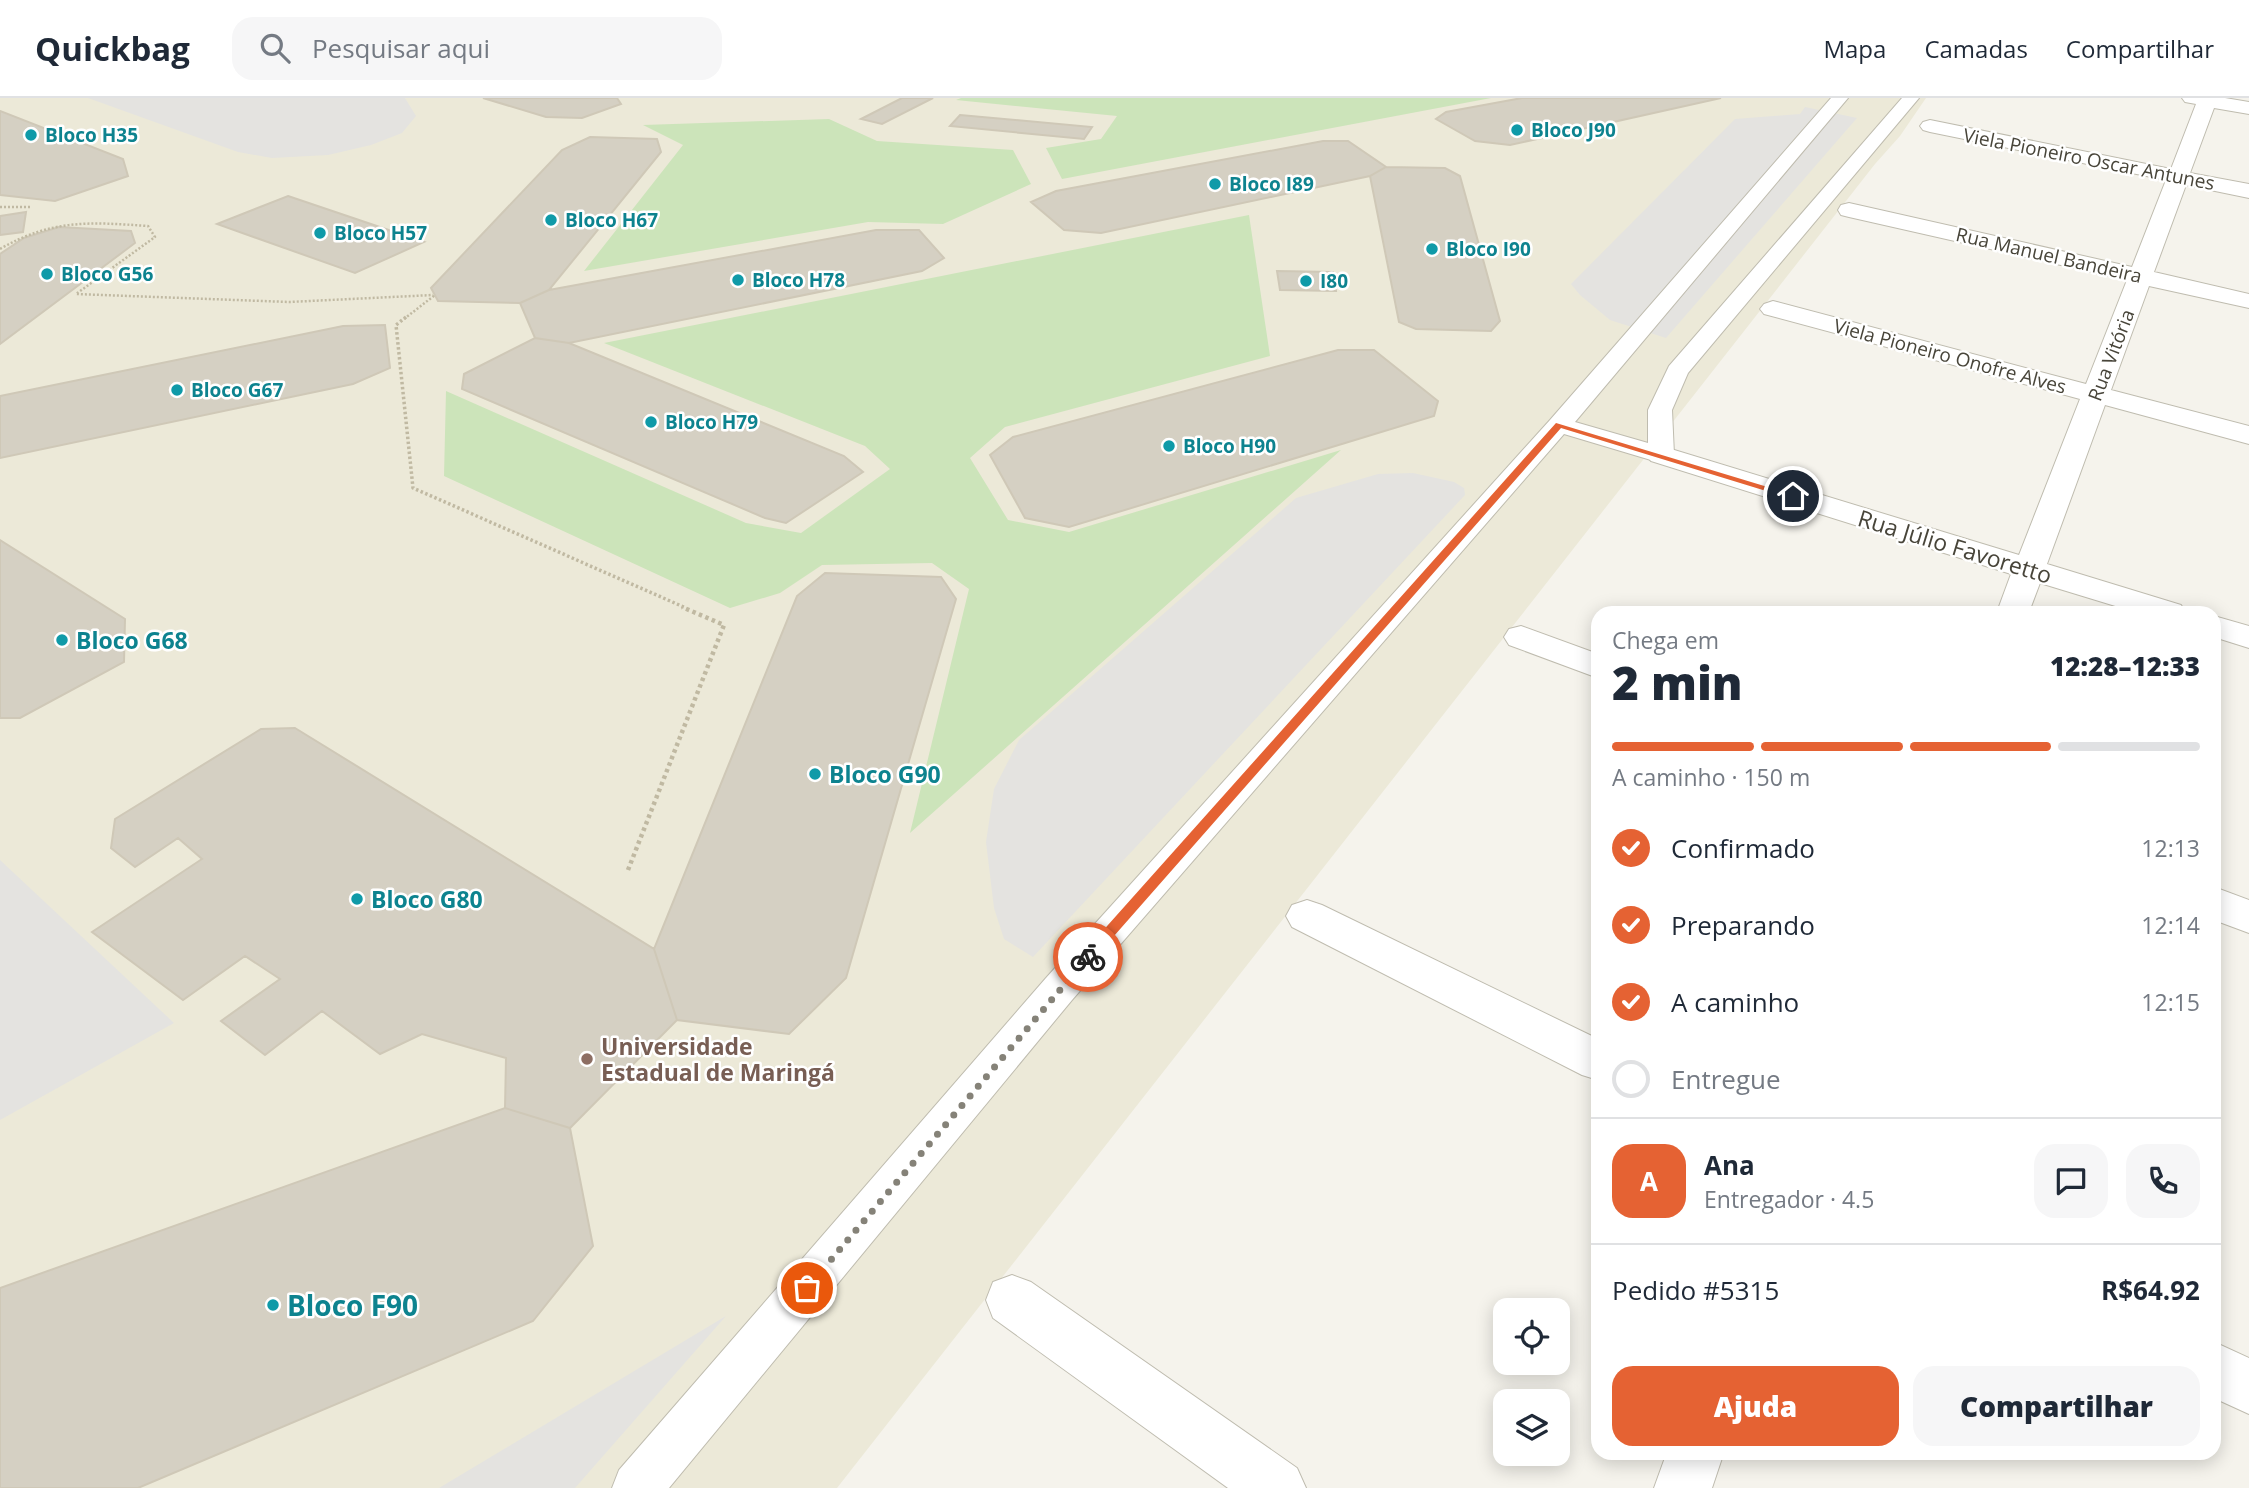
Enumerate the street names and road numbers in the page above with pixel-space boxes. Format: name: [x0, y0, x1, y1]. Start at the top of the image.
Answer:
street label: Viela Pioneiro Oscar Antunes: [1961, 122, 2217, 196]
street label: Rua Manuel Bandeira: [1953, 221, 2145, 289]
street label: Rua Vitória: [2082, 305, 2140, 405]
street label: Viela Pioneiro Onofre Alves: [1831, 312, 2069, 400]
street label: Rua Júlio Favoretto: [1854, 501, 2056, 591]

